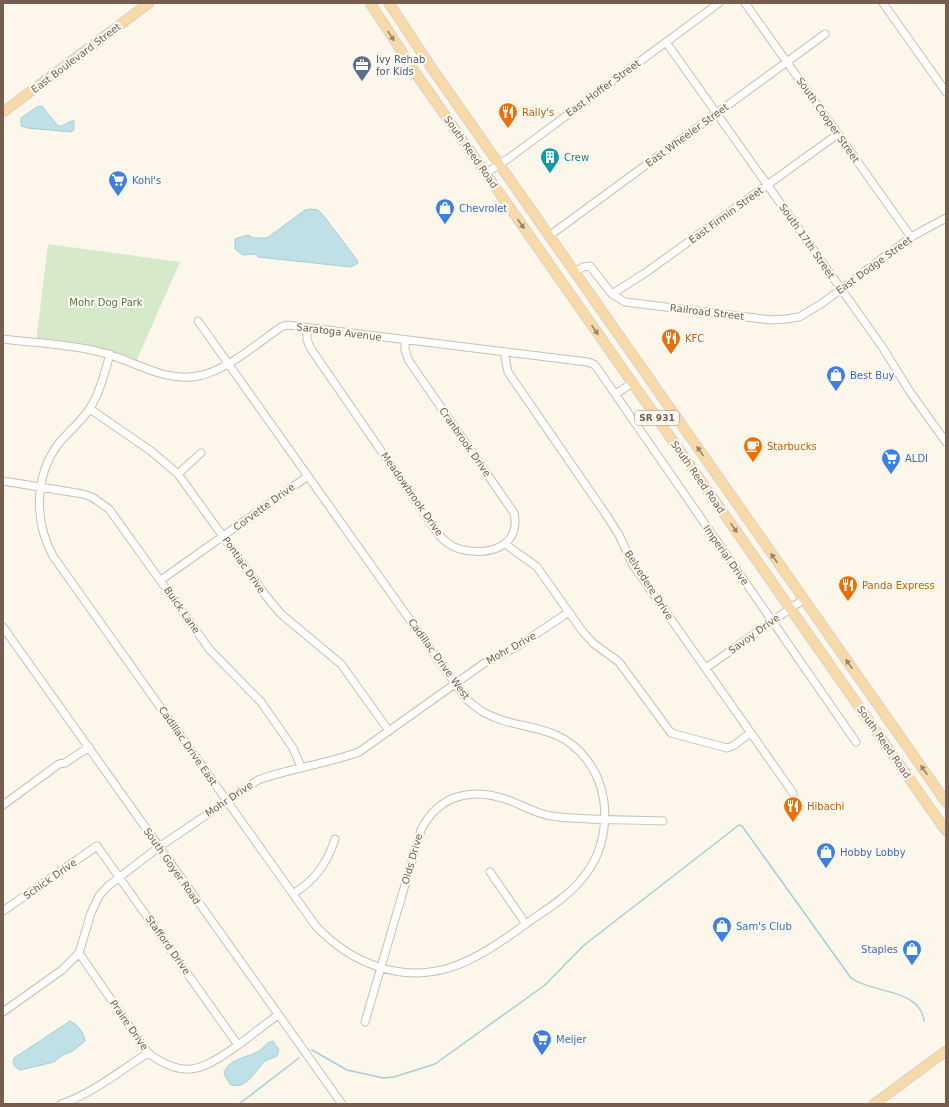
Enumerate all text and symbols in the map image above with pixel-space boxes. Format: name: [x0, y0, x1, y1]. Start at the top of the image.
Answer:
street label: East Boulevard Street: [29, 21, 123, 95]
one-way arrow: [388, 30, 395, 42]
office icon: Ivy Rehab for Kids: [351, 54, 373, 82]
place label: Ivy Rehab for Kids: [376, 54, 425, 77]
street label: East Hoffer Street: [564, 57, 642, 119]
street label: South Cooper Street: [794, 75, 862, 165]
restaurant icon: Rally's: [497, 101, 519, 129]
street label: East Wheeler Street: [643, 101, 731, 169]
place label: Rally's: [522, 107, 554, 118]
street label: South Reed Road: [442, 114, 500, 190]
building icon: Crew: [539, 146, 561, 174]
place label: Crew: [564, 152, 589, 163]
supermarket icon: Kohl's: [107, 169, 129, 197]
place label: Kohl's: [132, 175, 161, 186]
street label: East Firmin Street: [687, 184, 765, 246]
shop icon: Chevrolet: [434, 197, 456, 225]
street label: South 17th Street: [777, 201, 837, 281]
place label: Chevrolet: [459, 203, 507, 214]
one-way arrow: [517, 218, 525, 229]
street label: East Dodge Street: [834, 234, 914, 296]
park label: Mohr Dog Park: [69, 297, 143, 308]
street label: Railroad Street: [669, 302, 745, 322]
street label: Saratoga Avenue: [296, 321, 382, 343]
one-way arrow: [591, 325, 599, 335]
restaurant icon: KFC: [660, 327, 682, 355]
place label: KFC: [685, 333, 704, 344]
shop icon: Best Buy: [825, 364, 847, 392]
place label: Best Buy: [850, 370, 895, 381]
street label: Cranbrook Drive: [437, 405, 493, 479]
road number: SR 931: [635, 411, 679, 425]
cafe icon: Starbucks: [742, 435, 764, 463]
street label: South Reed Road: [669, 439, 727, 515]
place label: Starbucks: [767, 441, 817, 452]
one-way arrow: [696, 446, 704, 456]
supermarket icon: ALDI: [880, 447, 902, 475]
street label: Meadowbrook Drive: [379, 450, 445, 538]
place label: ALDI: [905, 453, 928, 464]
street label: Corvette Drive: [231, 481, 297, 533]
street label: Imperial Drive: [701, 523, 751, 587]
one-way arrow: [730, 523, 738, 534]
street label: Pontiac Drive: [220, 535, 268, 595]
street label: Belvedere Drive: [623, 548, 675, 622]
one-way arrow: [770, 552, 778, 563]
restaurant icon: Panda Express: [837, 574, 859, 602]
place label: Panda Express: [862, 580, 935, 591]
street label: Buick Lane: [162, 584, 202, 636]
street label: Savoy Drive: [726, 612, 782, 656]
street label: Cadillac Drive West: [406, 617, 472, 702]
street label: Mohr Drive: [484, 630, 538, 666]
one-way arrow: [845, 659, 853, 669]
street label: Cadillac Drive East: [157, 704, 220, 788]
street label: South Reed Road: [855, 704, 913, 780]
one-way arrow: [920, 765, 928, 776]
street label: Mohr Drive: [203, 779, 255, 819]
restaurant icon: Hibachi: [782, 795, 804, 823]
place label: Hibachi: [807, 801, 844, 812]
street label: South Goyer Road: [142, 826, 202, 906]
street label: Olds Drive: [400, 832, 424, 886]
shop icon: Hobby Lobby: [815, 841, 837, 869]
place label: Hobby Lobby: [840, 847, 906, 858]
street label: Schick Drive: [21, 857, 79, 901]
street label: Stafford Drive: [144, 913, 192, 977]
shop icon: Sam's Club: [711, 915, 733, 943]
place label: Sam's Club: [736, 921, 792, 932]
shop icon: Staples: [901, 938, 923, 966]
place label: Staples: [861, 944, 898, 955]
street label: Praire Drive: [108, 998, 150, 1052]
supermarket icon: Meijer: [531, 1028, 553, 1056]
place label: Meijer: [556, 1034, 587, 1045]

